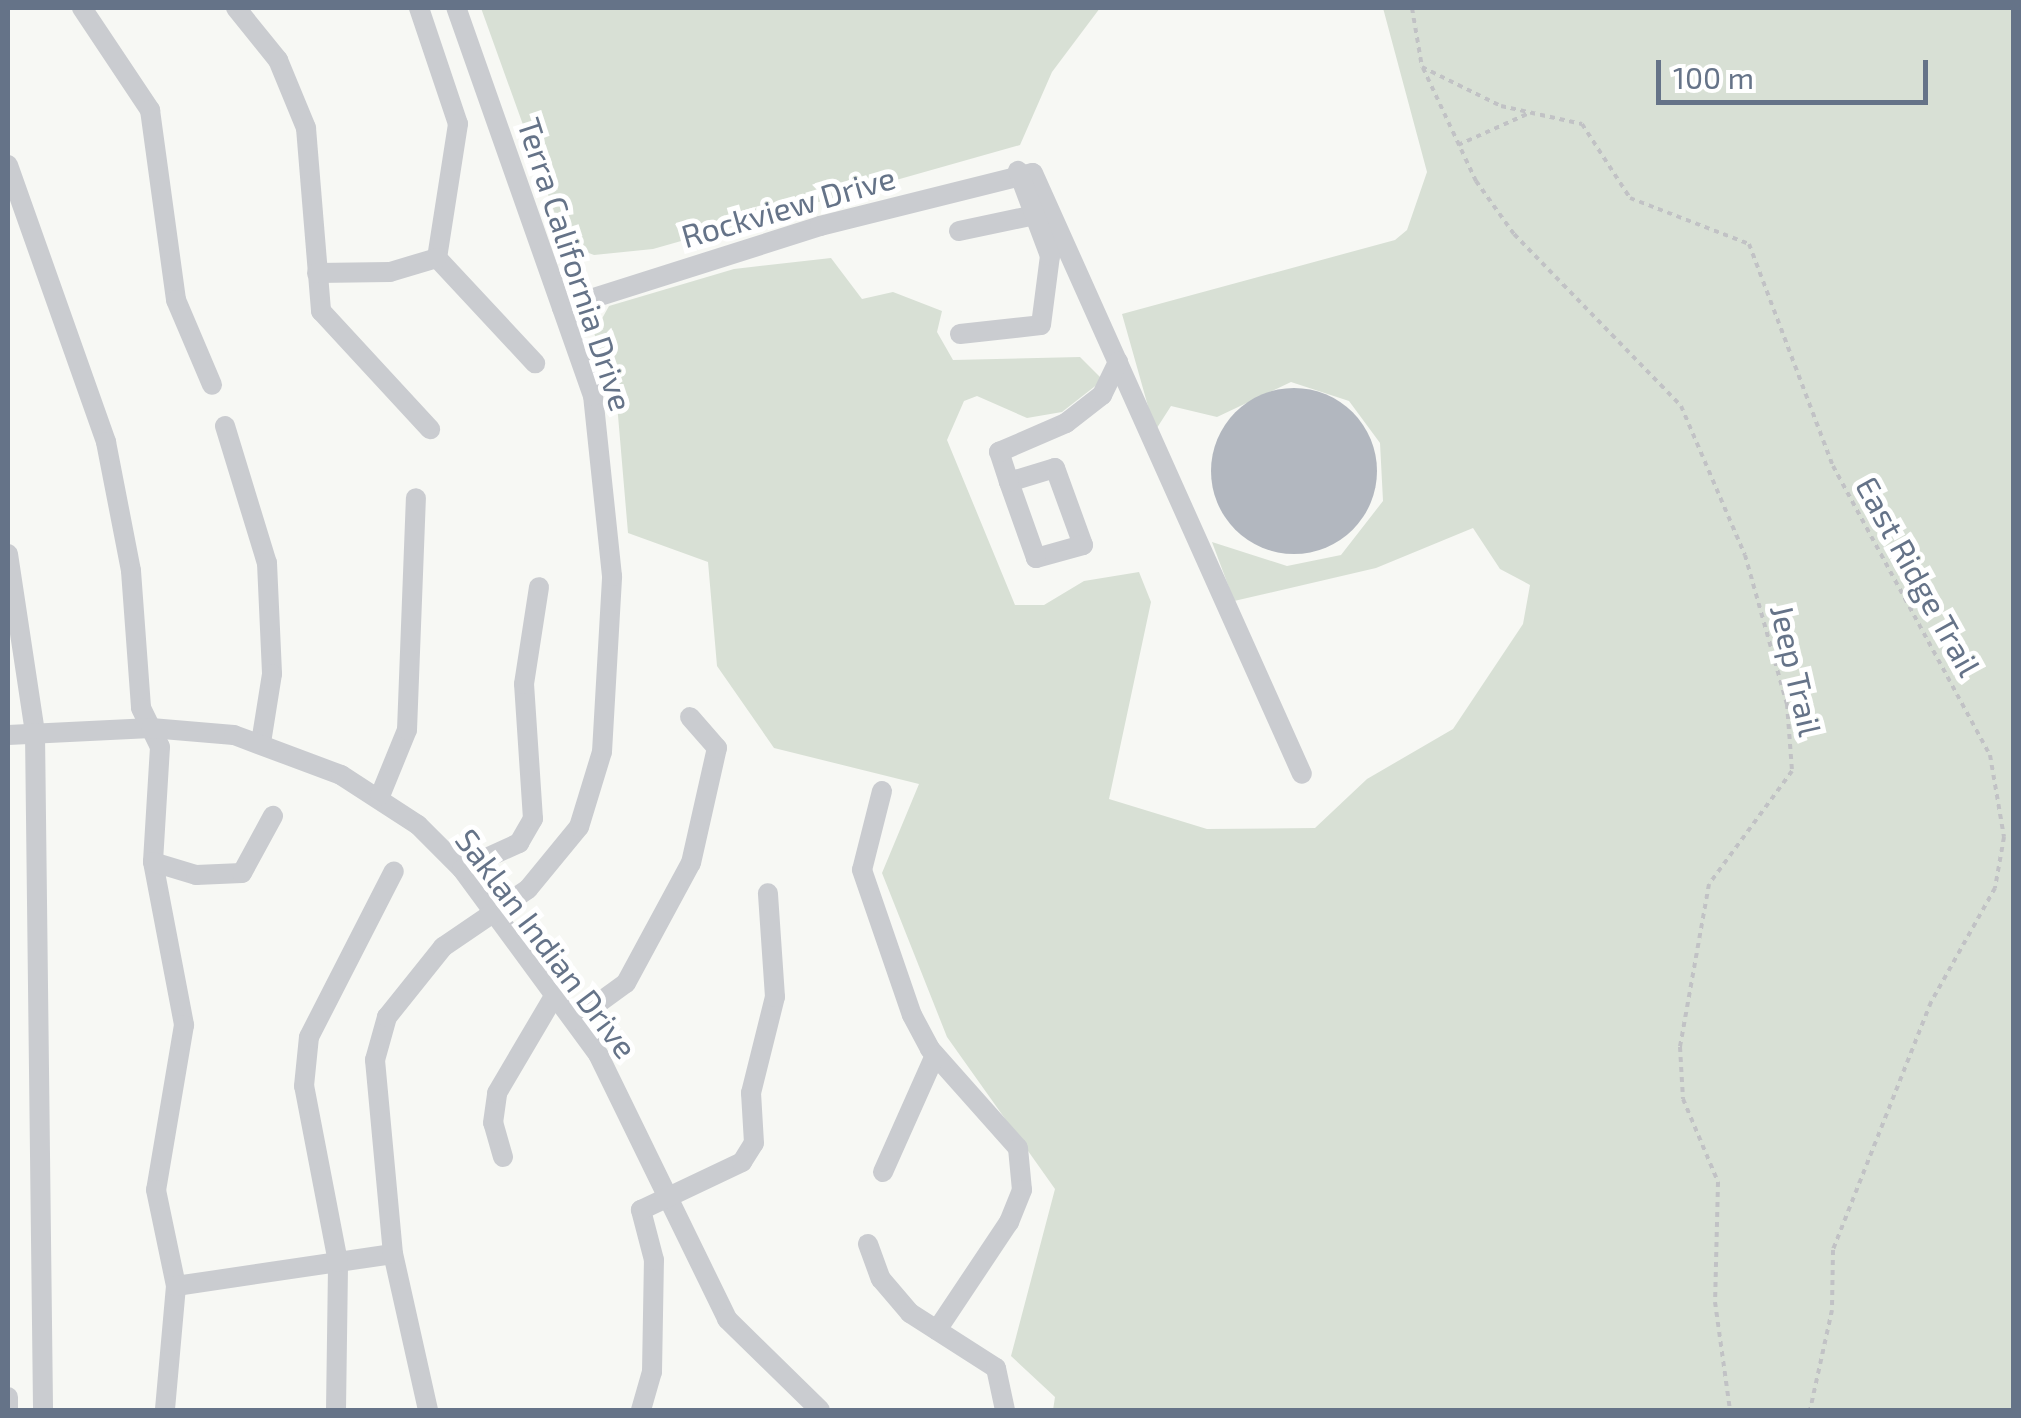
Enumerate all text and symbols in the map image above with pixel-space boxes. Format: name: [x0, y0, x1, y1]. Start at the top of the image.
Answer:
scale bar: [1661, 40, 1934, 102]
text: 100 m: [1673, 59, 1754, 95]
street label: Terra California Drive: [510, 113, 642, 415]
street label: Rockview Drive: [676, 157, 900, 255]
street label: East Ridge Trail: [1848, 469, 1990, 683]
street label: Jeep Trail: [1763, 600, 1831, 740]
street label: Saklan Indian Drive: [448, 821, 646, 1065]

